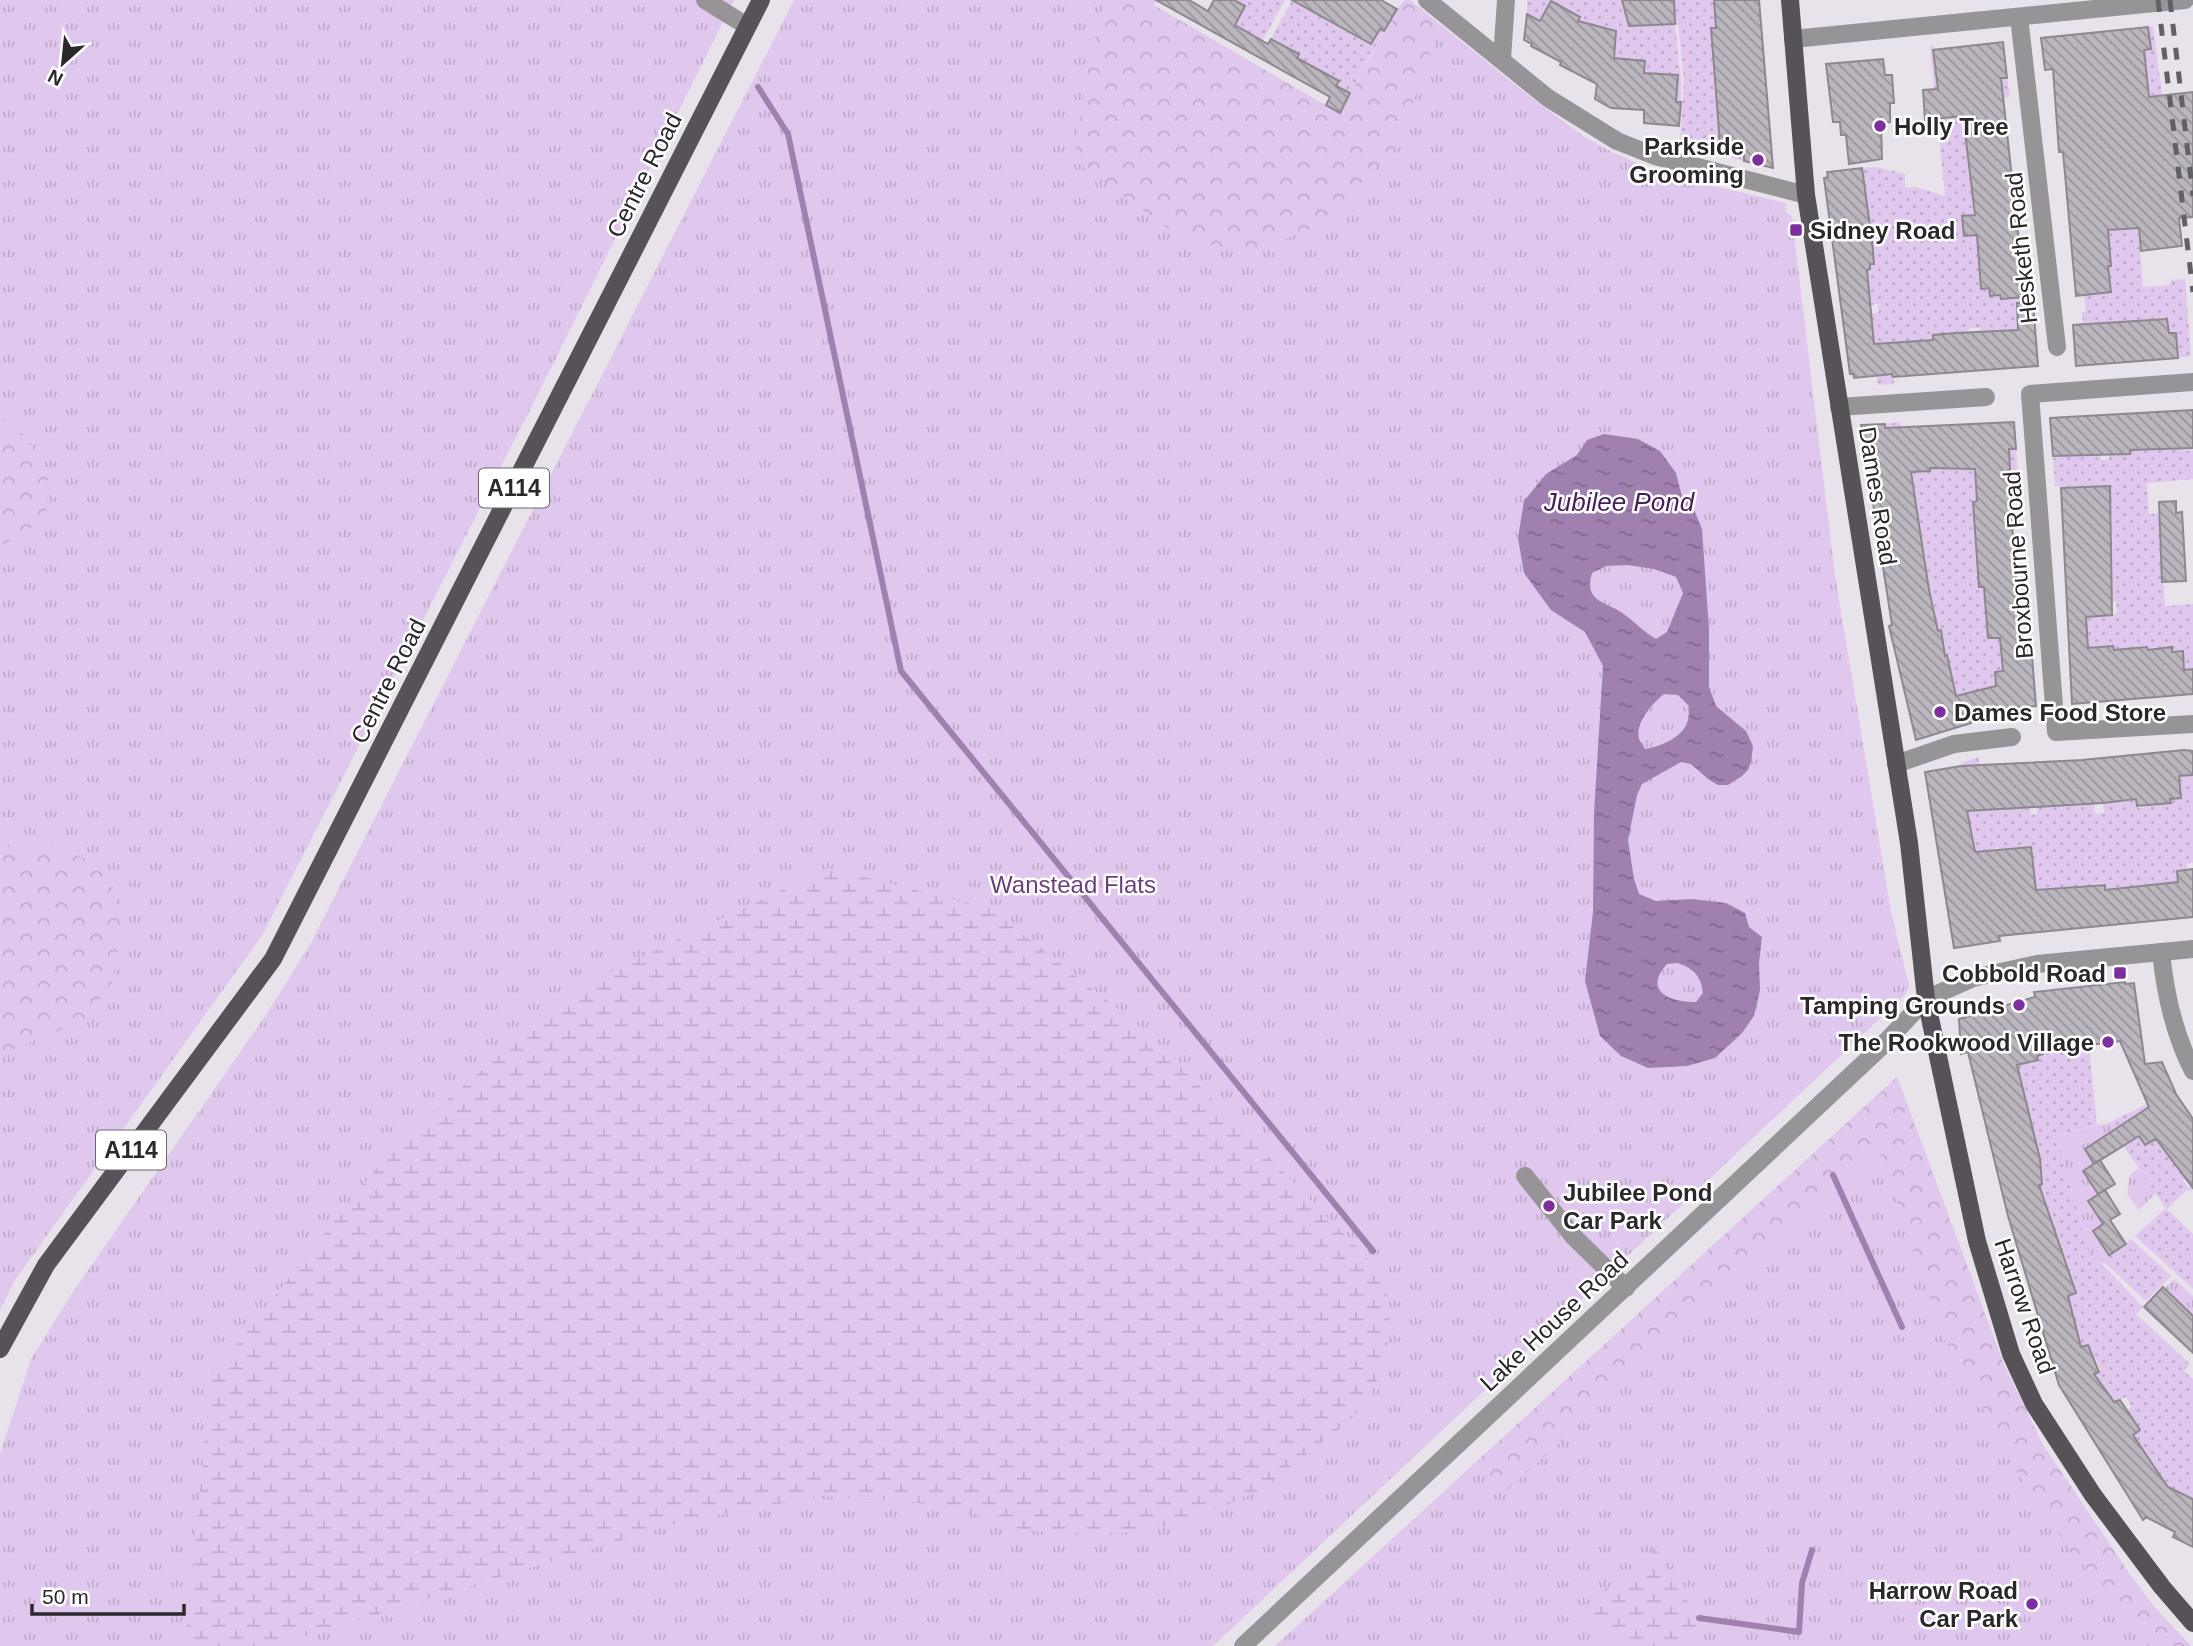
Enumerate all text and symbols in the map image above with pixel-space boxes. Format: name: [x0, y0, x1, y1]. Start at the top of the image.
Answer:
north arrow: [28, 28, 98, 98]
text: N: [45, 65, 66, 90]
street label: Centre Road: [601, 108, 687, 242]
place label: Holly Tree: [1894, 113, 2009, 140]
marker: Holly Tree: [1872, 118, 1888, 134]
place label: Parkside Grooming: [1629, 133, 1744, 188]
marker: Parkside Grooming: [1750, 152, 1766, 168]
street label: Hesketh Road: [2000, 171, 2042, 325]
place label: Sidney Road: [1810, 217, 1955, 244]
marker: Sidney Road: [1788, 222, 1804, 238]
street label: Dames Road: [1854, 425, 1902, 567]
road number: A114: [479, 468, 549, 508]
street label: Broxbourne Road: [1998, 470, 2038, 660]
water label: Jubilee Pond: [1543, 487, 1696, 517]
street label: Centre Road: [345, 614, 431, 748]
place label: Dames Food Store: [1954, 699, 2166, 726]
marker: Dames Food Store: [1932, 704, 1948, 720]
park label: Wanstead Flats: [990, 871, 1156, 898]
place label: Cobbold Road: [1942, 960, 2106, 987]
marker: Cobbold Road: [2112, 965, 2128, 981]
place label: Tamping Grounds: [1800, 992, 2005, 1019]
marker: Tamping Grounds: [2011, 997, 2027, 1013]
place label: The Rookwood Village: [1838, 1029, 2094, 1056]
marker: The Rookwood Village: [2100, 1034, 2116, 1050]
road number: A114: [96, 1130, 166, 1170]
place label: Jubilee Pond Car Park: [1563, 1179, 1712, 1234]
marker: Jubilee Pond Car Park: [1541, 1198, 1557, 1214]
street label: Harrow Road: [1989, 1235, 2061, 1377]
street label: Lake House Road: [1475, 1246, 1633, 1396]
scale bar: [32, 1572, 184, 1616]
place label: Harrow Road Car Park: [1869, 1577, 2019, 1632]
text: 50 m: [42, 1585, 89, 1608]
marker: Harrow Road Car Park: [2024, 1596, 2040, 1612]

